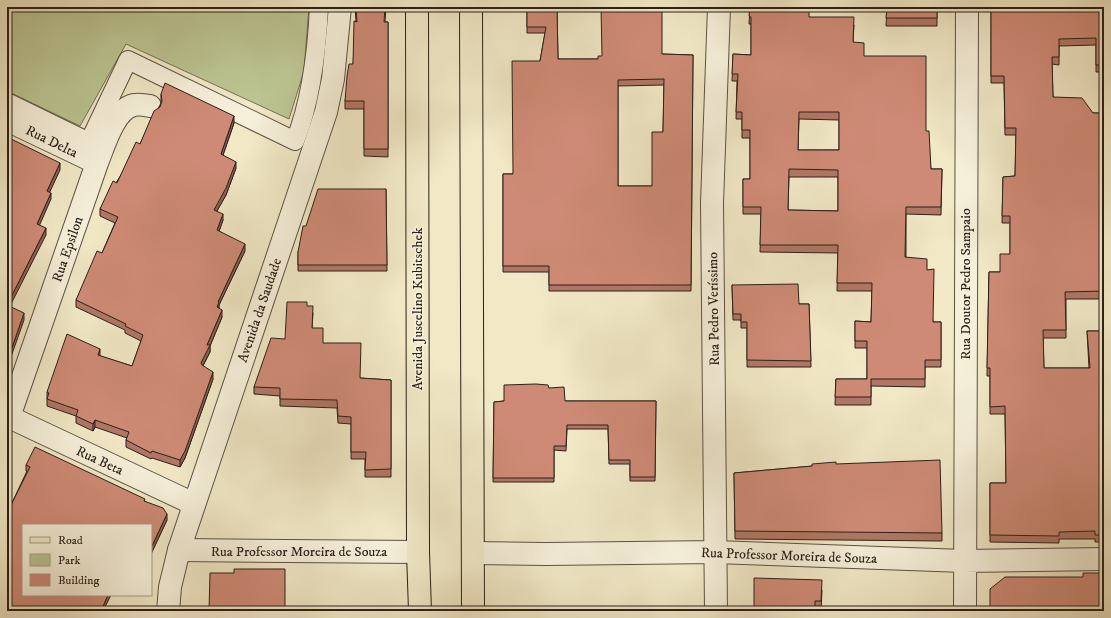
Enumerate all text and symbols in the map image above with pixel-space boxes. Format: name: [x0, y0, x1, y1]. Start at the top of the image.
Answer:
street label: Rua Delta: [23, 122, 81, 162]
street label: Rua Doutor Pedro Sampaio: [957, 208, 975, 360]
street label: Rua Epsilon: [48, 213, 88, 285]
street label: Avenida Juscelino Kubitschek: [409, 228, 427, 390]
street label: Rua Pedro Veríssimo: [704, 252, 724, 366]
street label: Avenida da Saudade: [234, 256, 286, 365]
street label: Rua Beta: [73, 442, 126, 480]
legend: [22, 524, 152, 596]
text: Road: [58, 533, 83, 548]
street label: Rua Professor Moreira de Souza: [211, 543, 387, 561]
street label: Rua Professor Moreira de Souza: [700, 544, 878, 568]
text: Park: [58, 553, 80, 568]
text: Building: [58, 573, 99, 588]

